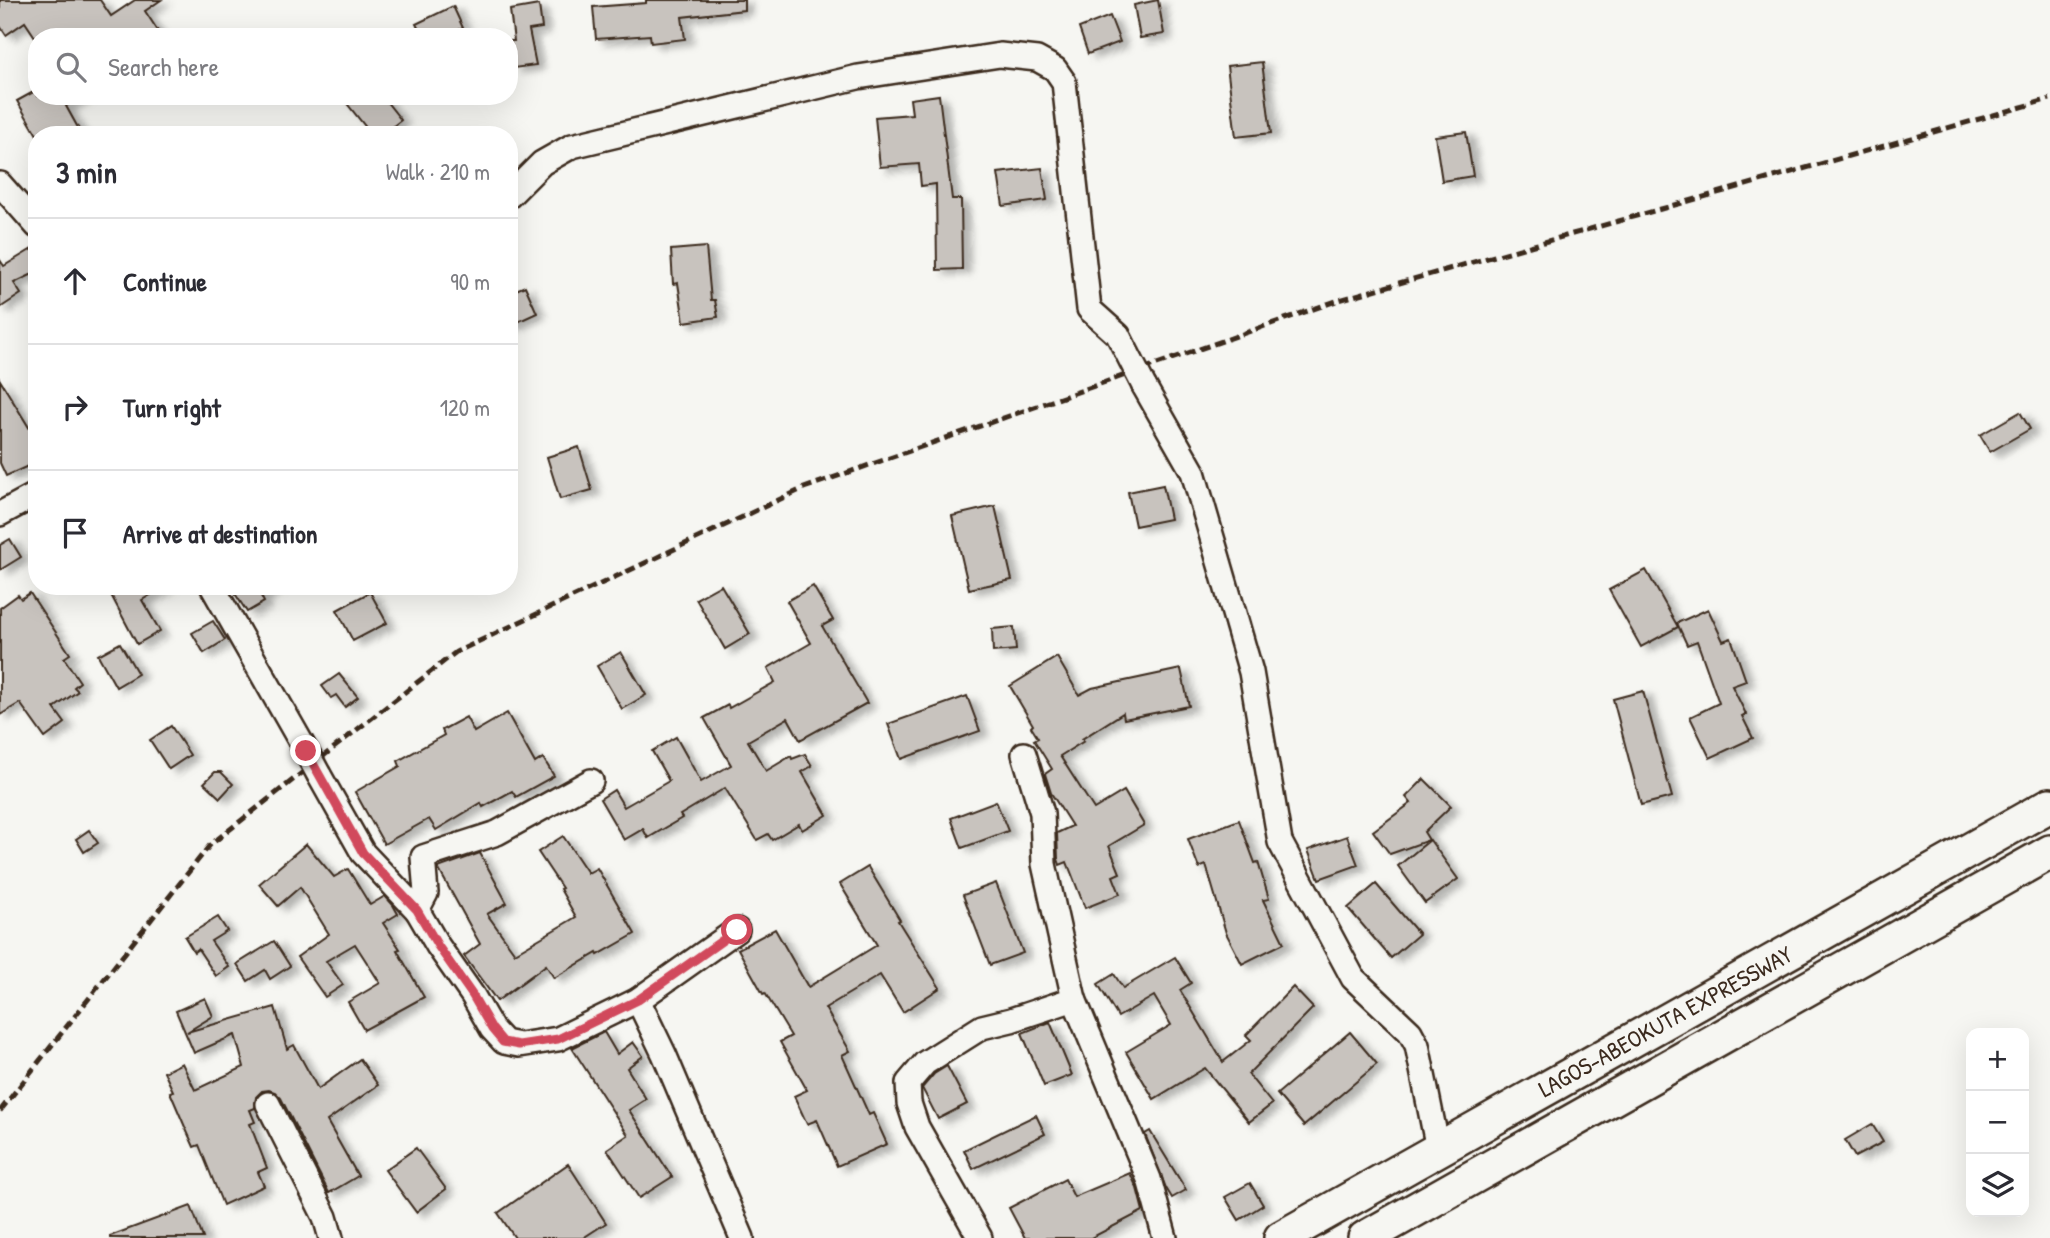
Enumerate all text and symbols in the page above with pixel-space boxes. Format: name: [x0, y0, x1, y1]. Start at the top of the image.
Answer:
search box: [28, 28, 518, 105]
icon: search: [52, 48, 90, 86]
text: Search here: [108, 49, 219, 84]
text: 3 min: [56, 152, 117, 192]
text: Walk · 210 m: [386, 156, 490, 187]
icon: ahead: [56, 262, 94, 300]
text: Continue: [123, 264, 207, 299]
text: 90 m: [450, 266, 490, 297]
icon: right: [56, 388, 94, 426]
text: Turn right: [123, 390, 221, 425]
text: 120 m: [440, 392, 490, 423]
icon: arrive: [56, 514, 94, 552]
text: Arrive at destination: [123, 516, 318, 551]
route end: [290, 735, 321, 766]
route start: [721, 914, 752, 945]
street label: LAGOS-ABEOKUTA EXPRESSWAY: [1532, 938, 1798, 1104]
map controls: [1966, 1028, 2029, 1217]
button: +: [1966, 1028, 2029, 1091]
button: −: [1966, 1091, 2029, 1154]
button: layers: [1966, 1154, 2029, 1217]

